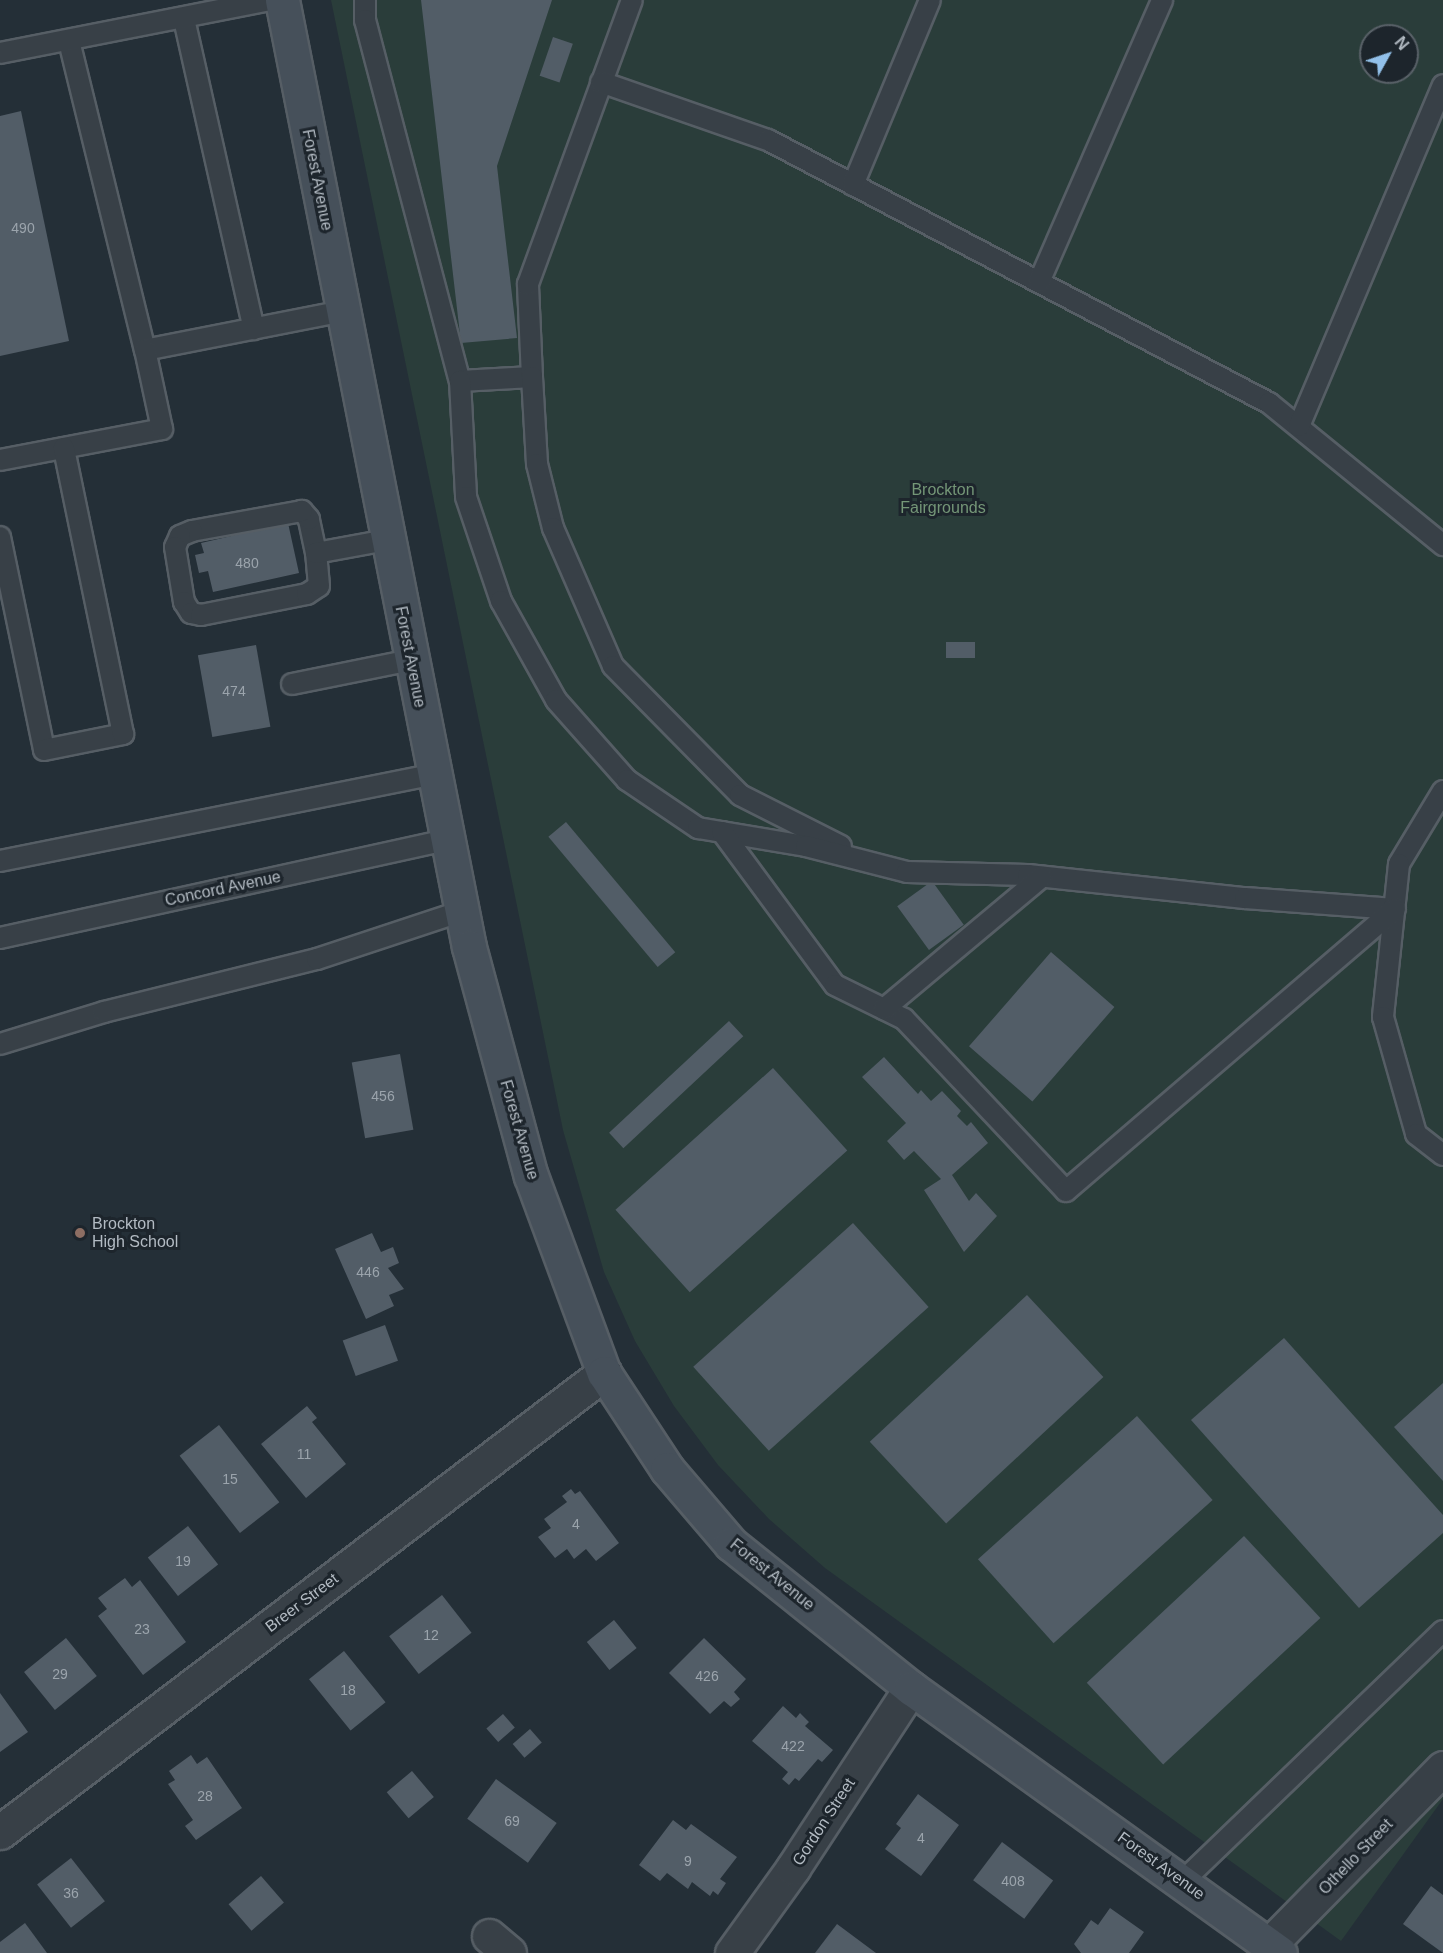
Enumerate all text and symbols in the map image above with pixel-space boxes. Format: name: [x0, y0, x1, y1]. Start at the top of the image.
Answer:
north arrow: [1359, 24, 1419, 84]
text: N: [1391, 34, 1412, 53]
street label: Forest Avenue: [298, 127, 336, 233]
house number: 490: [11, 220, 35, 236]
park label: Brockton Fairgrounds: [900, 480, 986, 518]
house number: 480: [235, 555, 259, 571]
street label: Forest Avenue: [391, 604, 429, 710]
house number: 474: [222, 683, 246, 699]
street label: Concord Avenue: [163, 867, 283, 911]
street label: Forest Avenue: [495, 1077, 543, 1183]
house number: 456: [371, 1088, 395, 1104]
place label: Brockton High School: [92, 1214, 178, 1252]
marker: Brockton High School: [73, 1226, 87, 1240]
house number: 446: [356, 1264, 380, 1280]
house number: 11: [297, 1446, 311, 1462]
house number: 15: [222, 1471, 238, 1487]
house number: 4: [572, 1516, 580, 1532]
street label: Forest Avenue: [726, 1535, 818, 1615]
house number: 19: [175, 1553, 191, 1569]
street label: Breer Street: [262, 1569, 342, 1637]
house number: 23: [134, 1621, 150, 1637]
house number: 12: [423, 1627, 439, 1643]
house number: 29: [52, 1666, 68, 1682]
house number: 426: [695, 1668, 719, 1684]
house number: 18: [340, 1682, 356, 1698]
house number: 422: [781, 1738, 805, 1754]
street label: Gordon Street: [789, 1775, 859, 1869]
house number: 28: [197, 1788, 213, 1804]
house number: 69: [504, 1813, 520, 1829]
street label: Othello Street: [1315, 1815, 1397, 1899]
street label: Forest Avenue: [1113, 1828, 1209, 1904]
house number: 4: [917, 1830, 925, 1846]
house number: 9: [684, 1853, 692, 1869]
house number: 408: [1001, 1873, 1025, 1889]
house number: 36: [63, 1885, 79, 1901]

